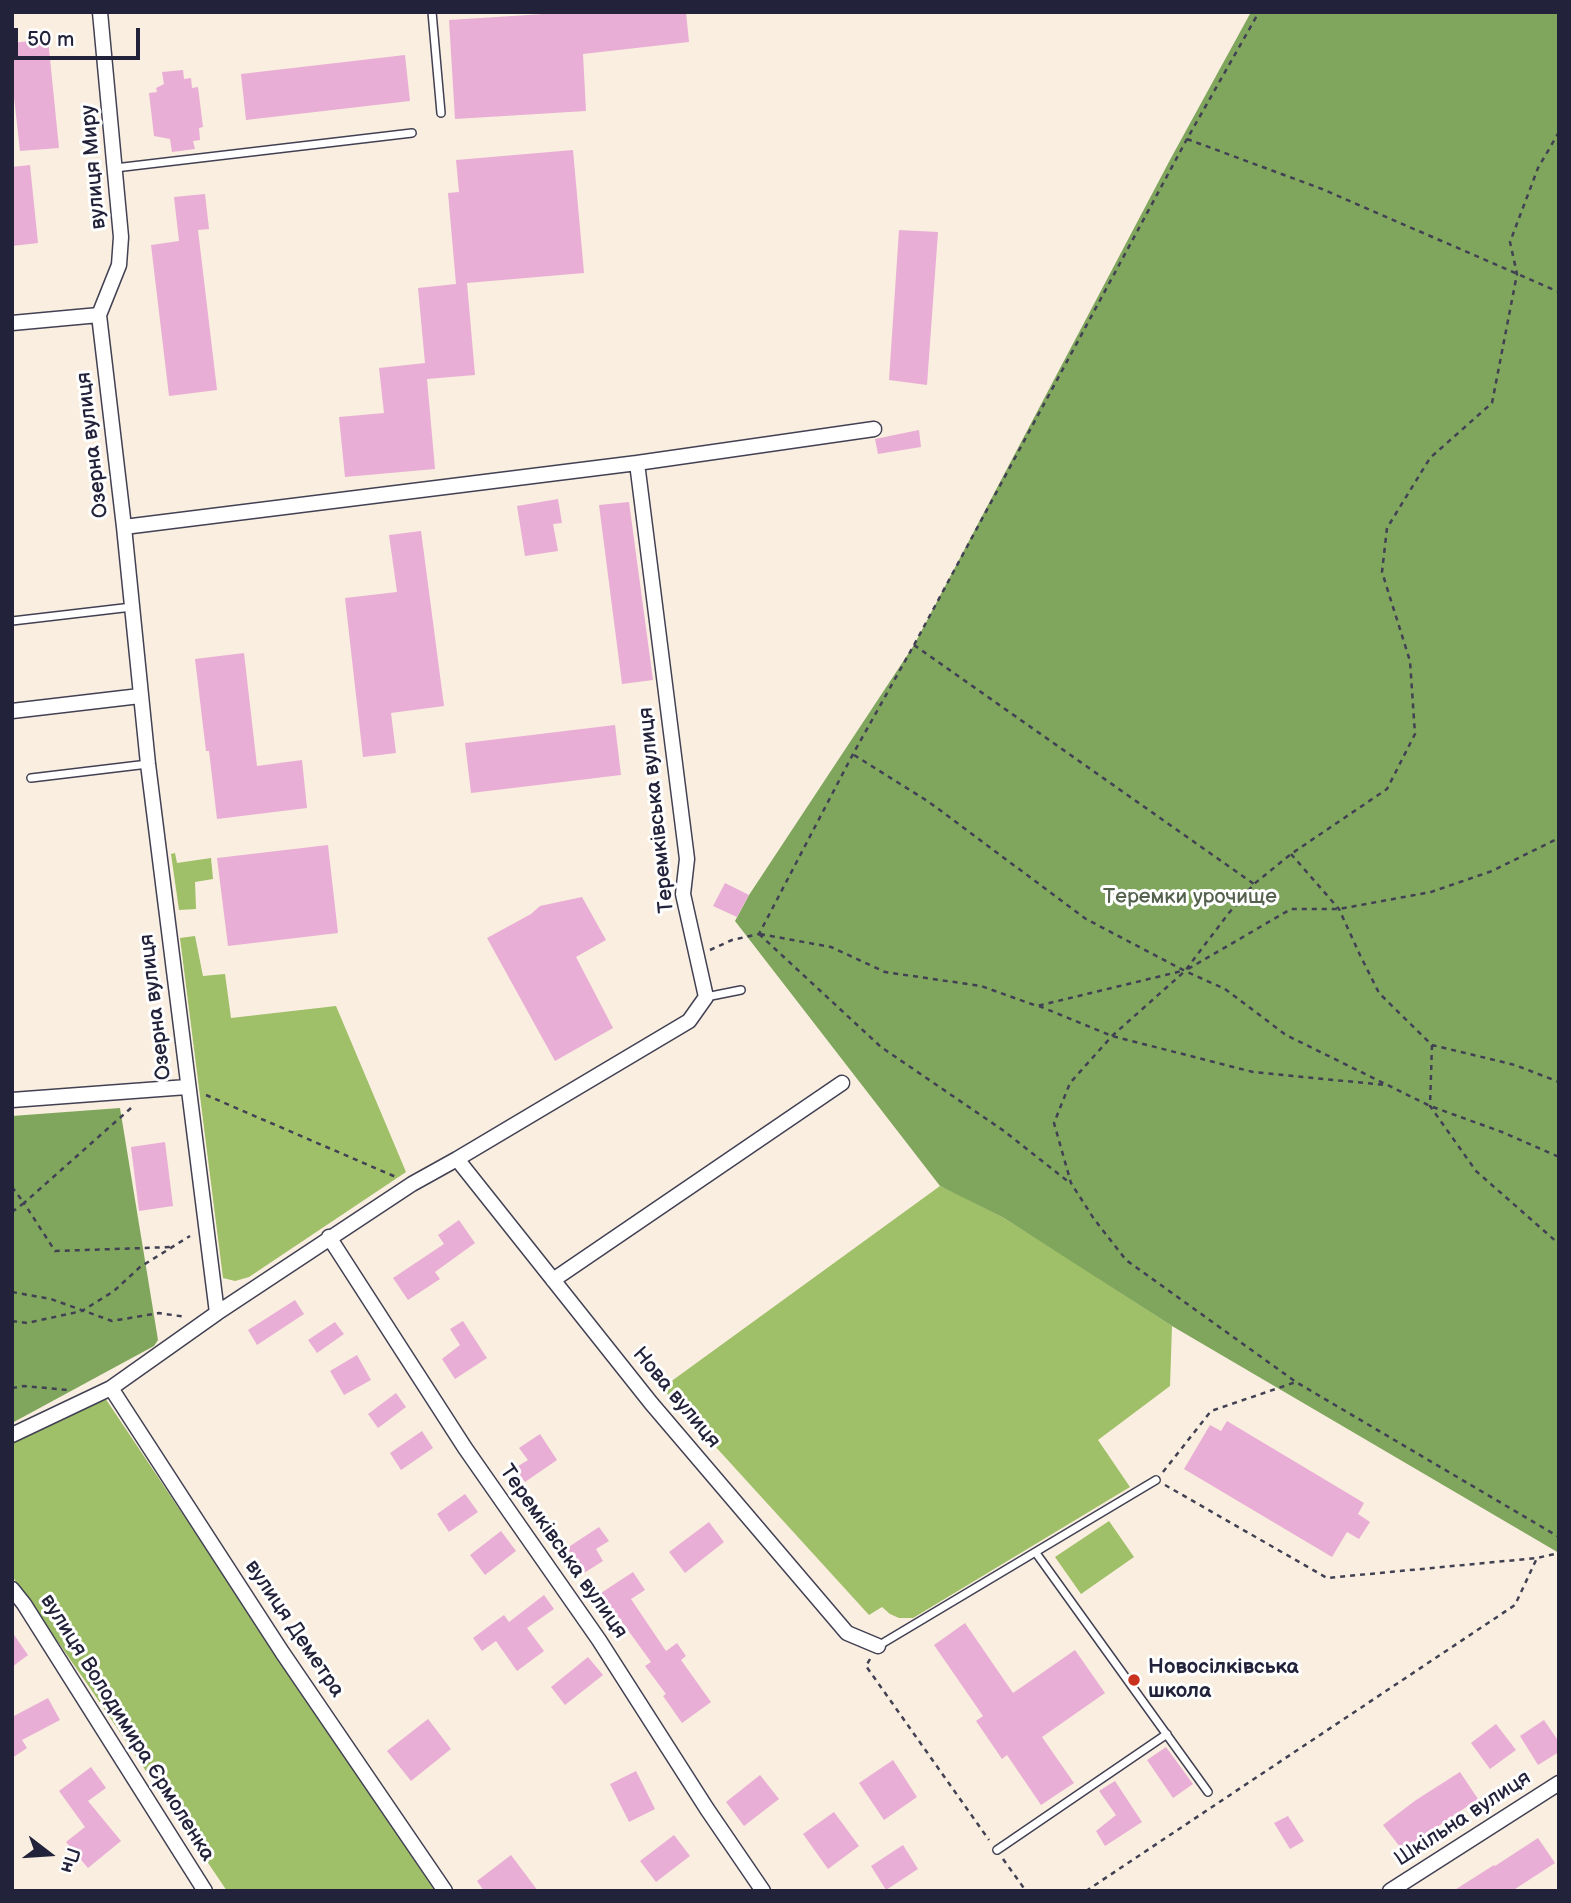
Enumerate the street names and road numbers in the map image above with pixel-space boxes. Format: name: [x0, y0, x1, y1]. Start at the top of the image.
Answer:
street label: вулиця Миру: [76, 104, 112, 230]
street label: Озерна вулиця: [72, 370, 114, 520]
street label: Теремківська вулиця: [634, 706, 680, 914]
street label: Озерна вулиця: [135, 932, 177, 1082]
street label: Нова вулиця: [627, 1342, 725, 1454]
street label: Теремківська вулиця: [493, 1460, 633, 1644]
street label: вулиця Деметра: [239, 1556, 349, 1702]
street label: вулиця Володимира Єрмоленка: [34, 1590, 220, 1866]
street label: Шкільна вулиця: [1390, 1766, 1536, 1872]

